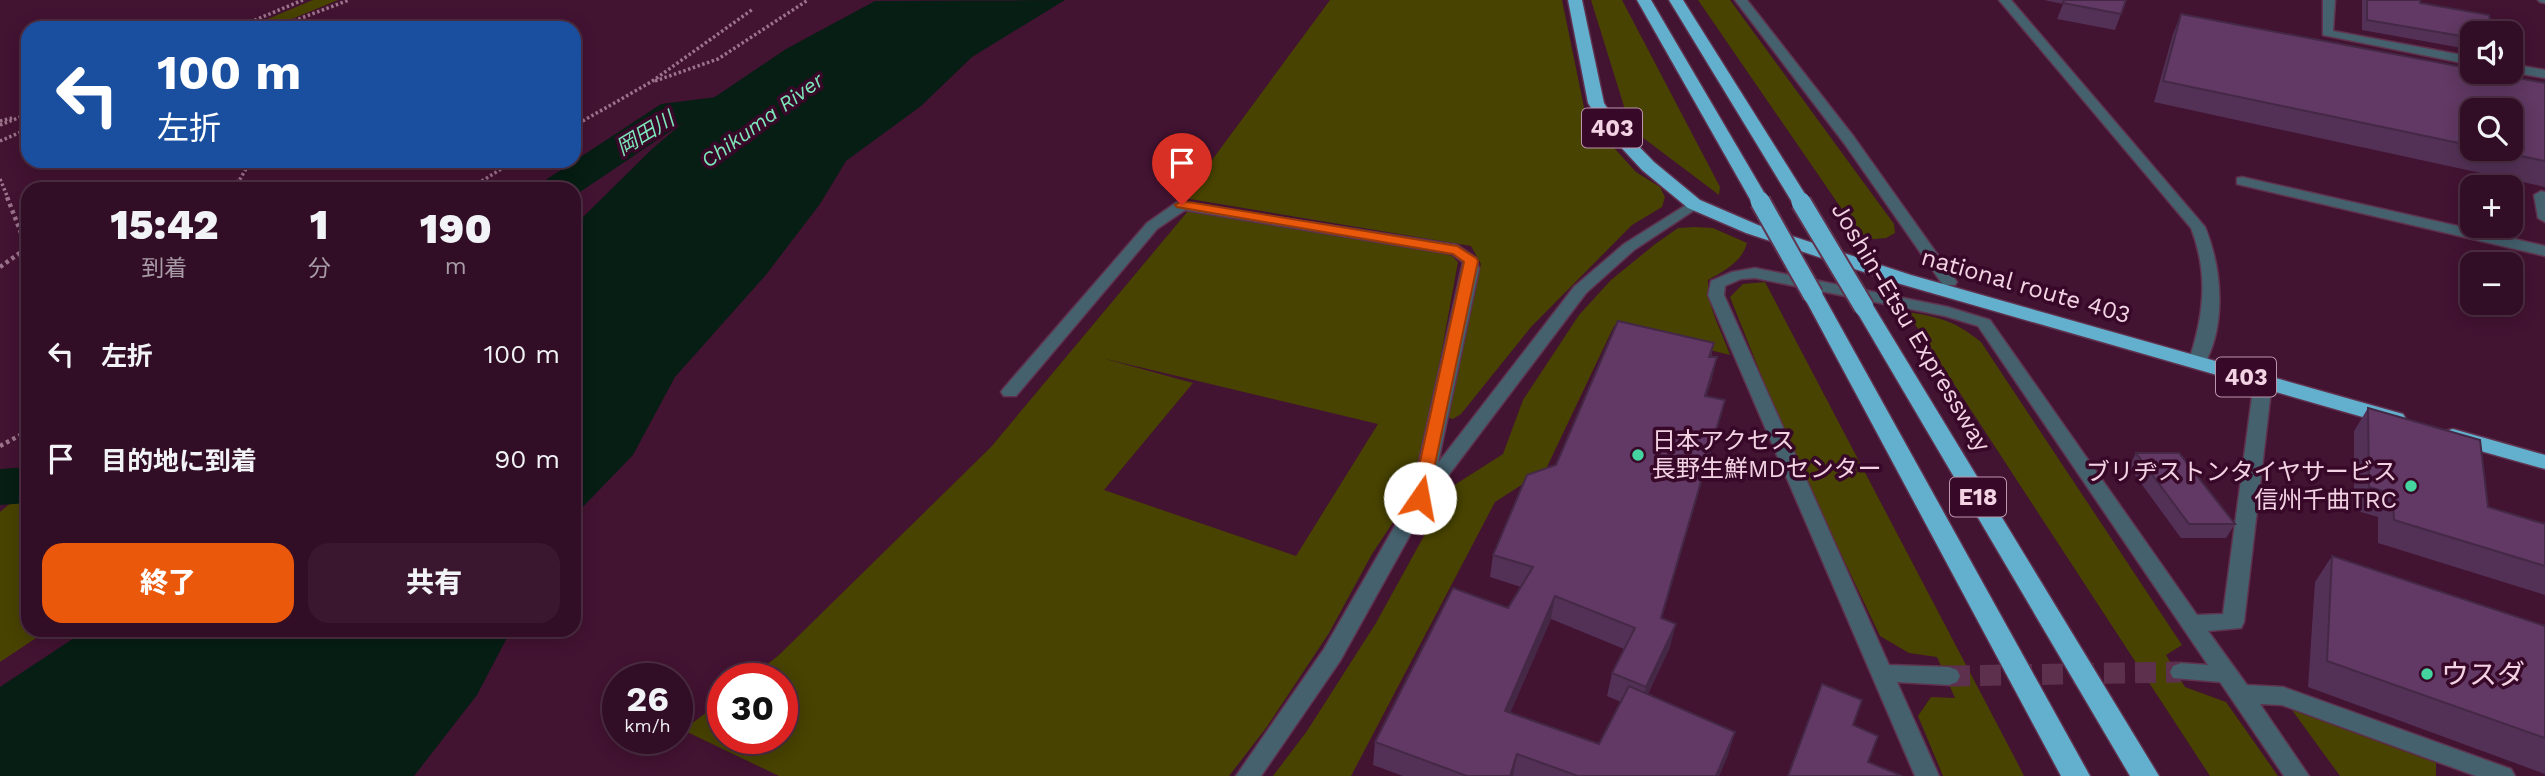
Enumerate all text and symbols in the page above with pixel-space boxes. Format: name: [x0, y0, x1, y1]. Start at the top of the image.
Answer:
map controls: [2460, 21, 2523, 315]
button: sound: [2460, 21, 2523, 84]
text: 100 m: [157, 43, 301, 101]
icon: left: [42, 49, 133, 140]
water label: Chikuma River: [696, 67, 829, 173]
button: search: [2460, 98, 2523, 161]
water label: 岡田川: [612, 105, 680, 160]
road number: 403: [1582, 108, 1642, 148]
text: 左折: [157, 109, 221, 147]
pin: [1152, 133, 1212, 205]
icon: arrive: [1163, 144, 1201, 182]
button: +: [2460, 175, 2523, 238]
street label: Joshin-Etsu Expressway: [1826, 197, 1997, 457]
text: 15:42: [110, 200, 218, 249]
text: 1: [310, 200, 329, 249]
text: 190: [420, 204, 492, 253]
street label: national route 403: [1918, 243, 2134, 329]
button: −: [2460, 252, 2523, 315]
text: m: [445, 253, 467, 280]
text: 到着: [141, 255, 187, 282]
text: 分: [308, 255, 331, 282]
icon: left: [42, 335, 80, 373]
text: 100 m: [484, 339, 560, 369]
text: 左折: [101, 341, 153, 371]
road number: 403: [2216, 358, 2276, 396]
place label: 日本アクセス 長野生鮮MDセンター: [1652, 427, 1882, 483]
icon: arrive: [42, 440, 80, 478]
text: 90 m: [494, 444, 560, 474]
text: 目的地に到着: [101, 446, 257, 476]
marker: 日本アクセス 長野生鮮MDセンター: [1630, 447, 1646, 463]
place label: ブリヂストンタイヤサービス 信州千曲TRC: [2086, 458, 2397, 514]
position arrow: [1383, 461, 1457, 535]
road number: E18: [1950, 477, 2006, 516]
marker: ブリヂストンタイヤサービス 信州千曲TRC: [2403, 478, 2419, 494]
button: 終了: [42, 543, 294, 623]
button: 共有: [308, 543, 560, 623]
place label: ウスダ: [2441, 658, 2525, 691]
speed limit sign: 30: [707, 663, 798, 754]
marker: ウスダ: [2419, 666, 2435, 682]
text: 26: [626, 678, 669, 720]
text: km/h: [624, 715, 671, 736]

